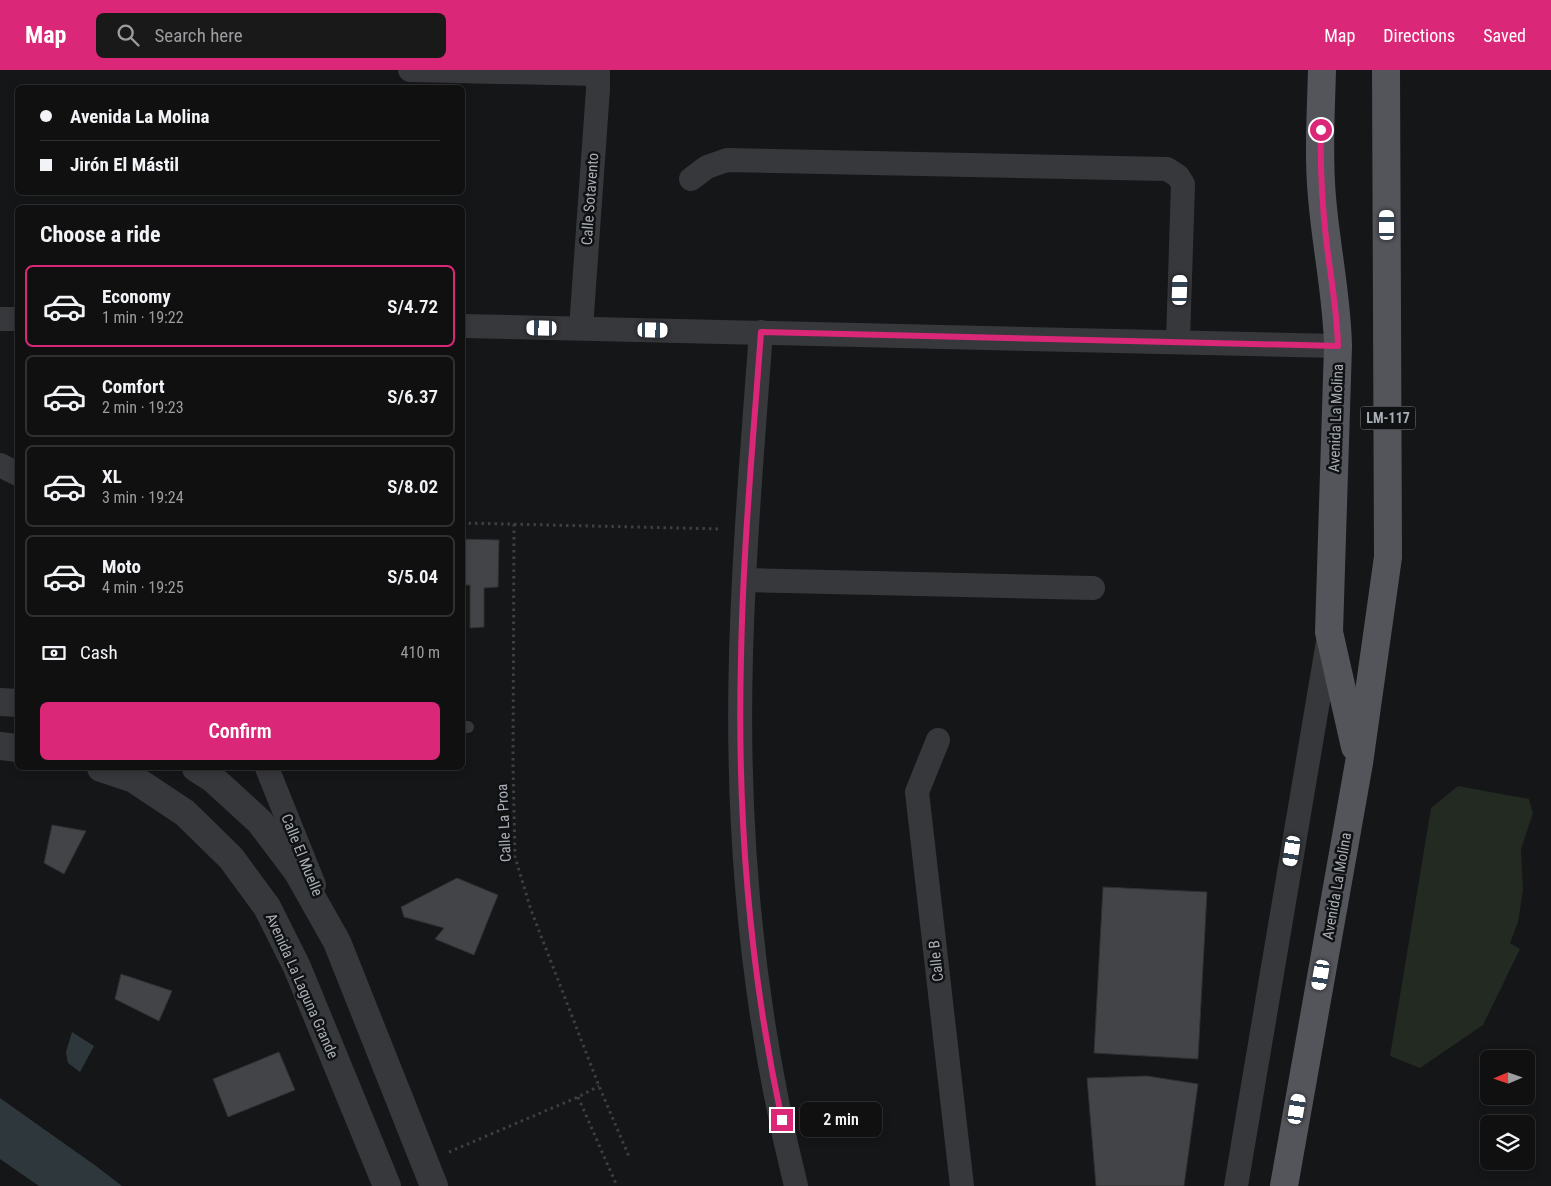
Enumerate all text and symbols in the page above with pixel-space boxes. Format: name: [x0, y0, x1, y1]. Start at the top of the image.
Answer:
search box: [96, 13, 446, 58]
text: Map: [25, 21, 66, 49]
icon: search: [114, 21, 142, 49]
text: Search here: [154, 24, 243, 47]
text: Map: [1324, 25, 1355, 46]
text: Directions: [1383, 25, 1455, 46]
text: Saved: [1483, 25, 1526, 46]
text: Avenida La Molina: [70, 105, 209, 128]
route start: [1310, 119, 1332, 141]
street label: Calle Sotavento: [578, 152, 602, 246]
text: Jirón El Mástil: [70, 153, 179, 176]
car: [1379, 210, 1394, 240]
text: Choose a ride: [40, 222, 161, 247]
car: [1171, 275, 1188, 305]
icon: car: [42, 284, 87, 329]
text: Economy: [102, 285, 171, 308]
text: S/4.72: [387, 295, 438, 318]
text: 1 min · 19:22: [102, 308, 184, 327]
car: [526, 320, 557, 336]
car: [637, 322, 668, 338]
street label: Avenida La Molina: [1325, 364, 1347, 472]
icon: car: [42, 374, 87, 419]
text: Comfort: [102, 375, 165, 398]
text: S/6.37: [387, 385, 438, 408]
text: 2 min · 19:23: [102, 398, 184, 417]
road number: LM-117: [1360, 406, 1416, 429]
icon: car: [42, 464, 87, 509]
text: XL: [102, 465, 122, 488]
text: S/8.02: [387, 475, 438, 498]
text: 3 min · 19:24: [102, 488, 184, 507]
icon: car: [42, 554, 87, 599]
text: Moto: [102, 555, 141, 578]
text: S/5.04: [387, 565, 438, 588]
text: 4 min · 19:25: [102, 578, 184, 597]
icon: cash: [40, 639, 68, 667]
text: Cash: [80, 641, 118, 664]
text: 410 m: [401, 643, 440, 662]
button: Confirm: [40, 702, 440, 760]
street label: Calle La Proa: [493, 783, 515, 863]
street label: Calle El Muelle: [277, 811, 327, 899]
street label: Avenida La Molina: [1319, 831, 1355, 941]
car: [1282, 835, 1301, 867]
street label: Avenida La Laguna Grande: [262, 911, 342, 1061]
street label: Calle B: [925, 940, 947, 982]
car: [1311, 959, 1330, 991]
north arrow: [1480, 1050, 1535, 1105]
map controls: [1480, 1050, 1535, 1170]
car: [1287, 1093, 1306, 1125]
callout: 2 min: [800, 1102, 882, 1138]
route end: [771, 1109, 793, 1131]
text: 2 min: [823, 1110, 859, 1129]
button: layers: [1480, 1115, 1535, 1170]

